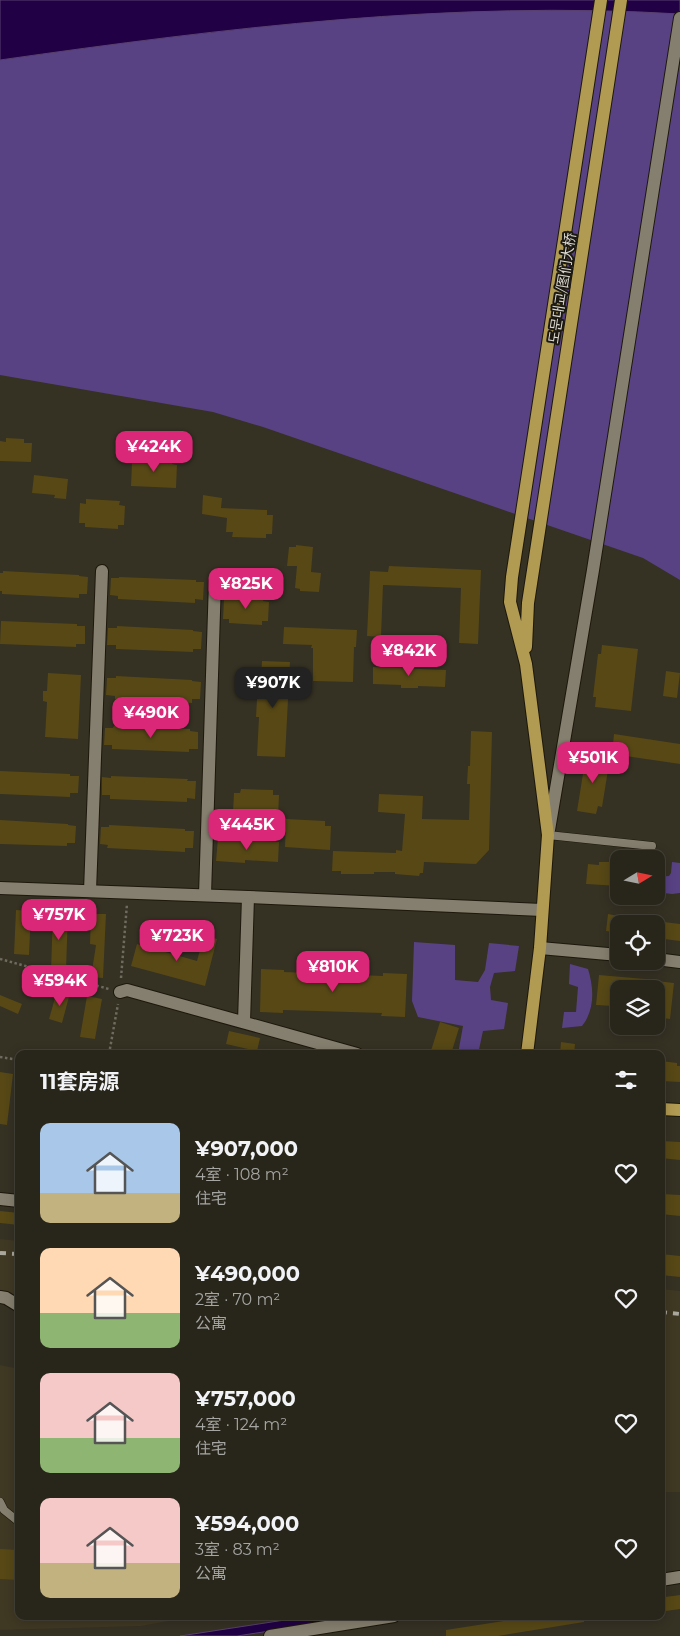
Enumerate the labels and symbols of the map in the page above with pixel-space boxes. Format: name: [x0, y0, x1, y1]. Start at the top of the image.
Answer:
street label: 도문대교/图们大桥: [544, 231, 580, 345]
pin: ¥424K: [119, 430, 189, 473]
pin: ¥825K: [211, 568, 281, 610]
pin: ¥842K: [374, 634, 444, 677]
pin: ¥907K: [238, 666, 308, 709]
pin: ¥490K: [116, 696, 186, 739]
pin: ¥501K: [558, 742, 628, 784]
pin: ¥445K: [212, 808, 282, 851]
north arrow: [610, 850, 665, 905]
pin: ¥757K: [24, 898, 94, 941]
pin: ¥723K: [142, 920, 212, 962]
pin: ¥810K: [298, 950, 368, 993]
pin: ¥594K: [25, 964, 95, 1007]

